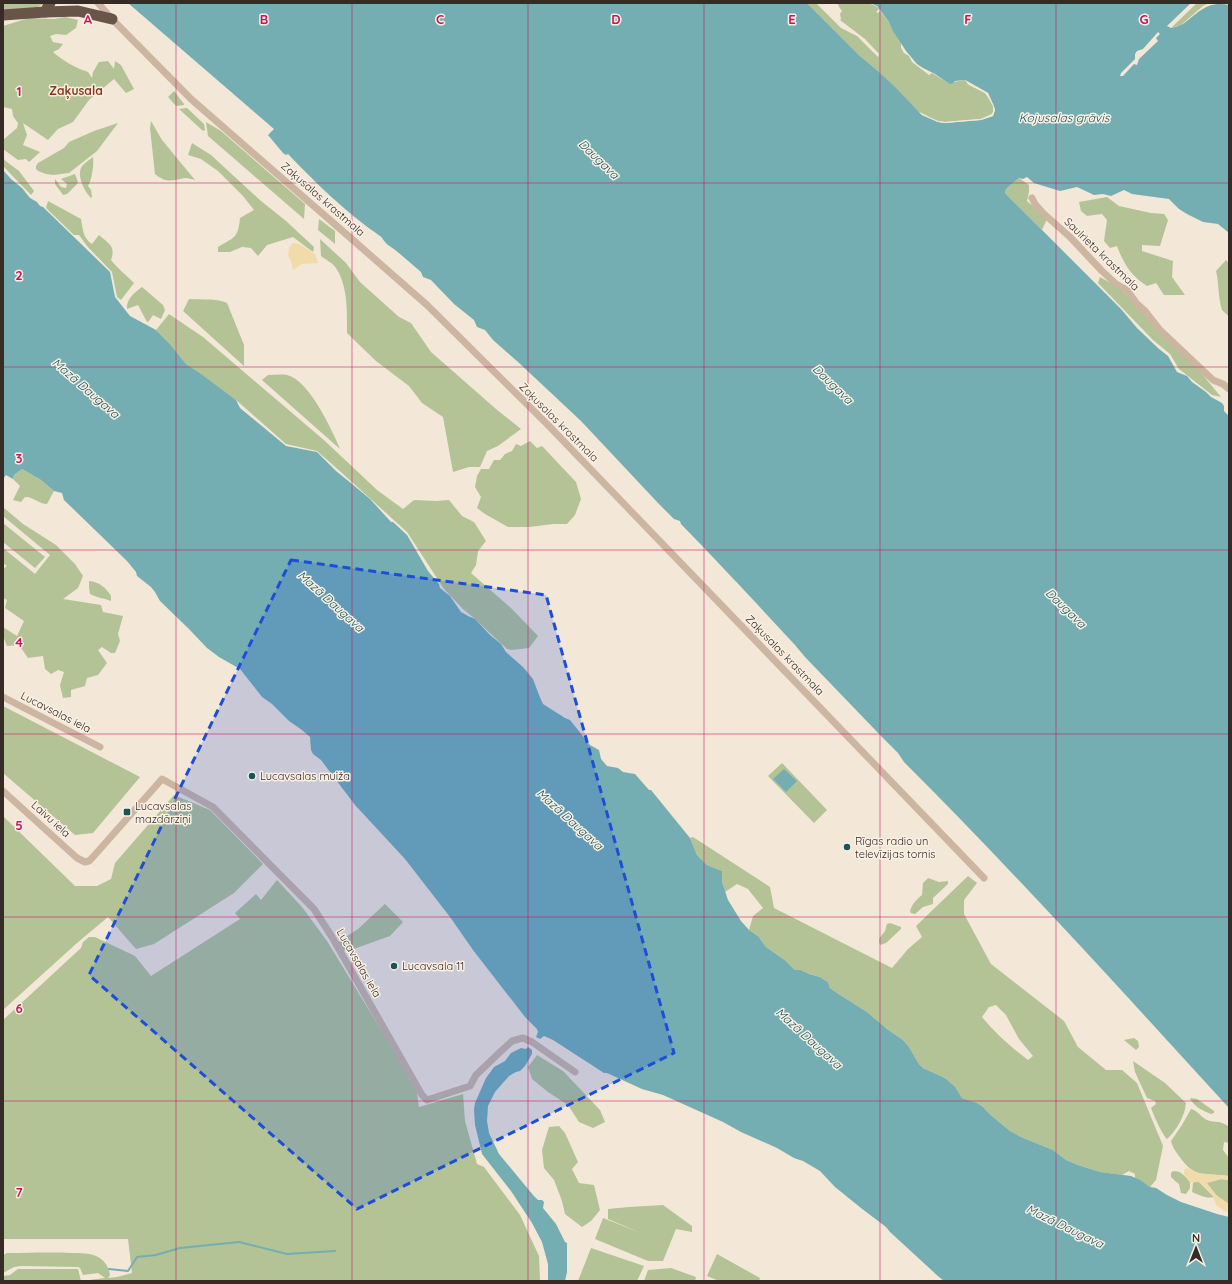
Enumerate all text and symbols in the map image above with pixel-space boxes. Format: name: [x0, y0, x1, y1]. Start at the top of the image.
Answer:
text: A: [84, 11, 93, 27]
text: B: [260, 11, 268, 27]
text: C: [436, 11, 444, 27]
text: D: [611, 11, 621, 27]
text: E: [788, 11, 796, 27]
text: F: [964, 11, 972, 27]
text: G: [1139, 11, 1149, 27]
text: 1: [16, 83, 22, 99]
district label: Zaķusala: [49, 83, 103, 99]
water label: Kojusalas grāvis: [1019, 110, 1111, 125]
water label: Daugava: [576, 136, 623, 182]
street label: Zaķusalas krastmala: [278, 159, 368, 239]
street label: Saulrieta krastmala: [1061, 215, 1143, 293]
text: 2: [15, 267, 23, 283]
water label: Mazā Daugava: [49, 355, 123, 422]
water label: Daugava: [810, 361, 857, 407]
street label: Zaķusalas krastmala: [516, 379, 602, 465]
text: 3: [16, 450, 23, 466]
water label: Mazā Daugava: [295, 567, 368, 635]
water label: Daugava: [1043, 585, 1090, 631]
street label: Zaķusalas krastmala: [743, 612, 827, 698]
text: 4: [15, 634, 23, 650]
street label: Lucavsalas iela: [18, 688, 94, 736]
place label: Lucavsalas muiža: [260, 769, 350, 783]
marker: Lucavsalas muiža: [247, 771, 257, 781]
water label: Mazā Daugava: [534, 785, 607, 853]
street label: Laivu iela: [29, 798, 73, 840]
place label: Lucavsalas mazdārziņi: [135, 799, 191, 826]
marker: Lucavsalas mazdārziņi: [122, 807, 132, 817]
text: 5: [15, 817, 23, 833]
place label: Rīgas radio un televīzijas tornis: [855, 834, 936, 861]
marker: Rīgas radio un televīzijas tornis: [842, 842, 852, 852]
street label: Lucavsalas iela: [334, 926, 384, 1000]
place label: Lucavsala 11: [402, 959, 464, 973]
marker: Lucavsala 11: [389, 961, 399, 971]
text: 6: [15, 1000, 23, 1016]
water label: Mazā Daugava: [773, 1004, 846, 1072]
text: 7: [15, 1184, 23, 1200]
water label: Mazā Daugava: [1024, 1201, 1107, 1251]
north arrow: [1176, 1228, 1216, 1268]
text: N: [1192, 1231, 1200, 1245]

